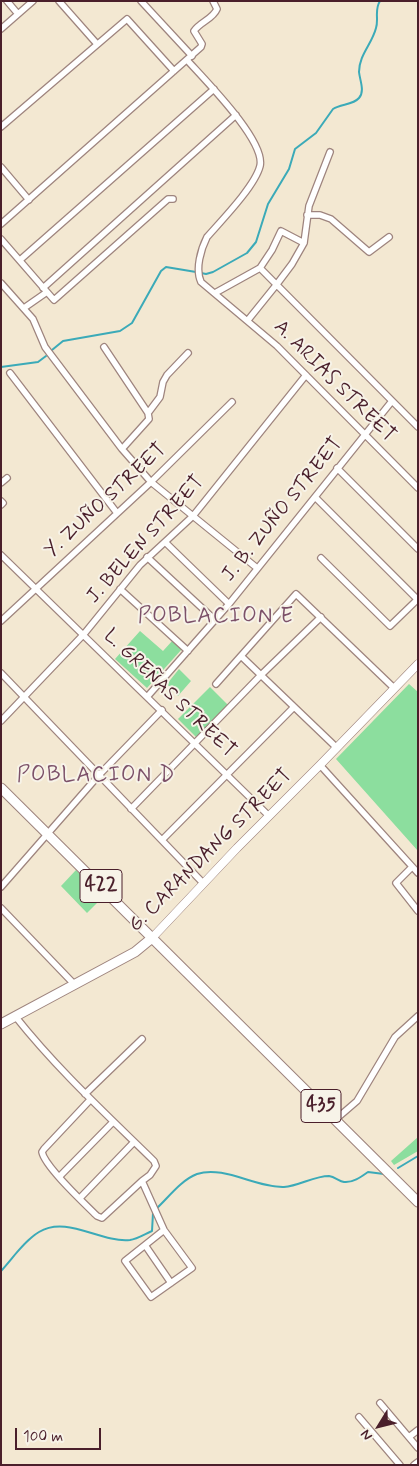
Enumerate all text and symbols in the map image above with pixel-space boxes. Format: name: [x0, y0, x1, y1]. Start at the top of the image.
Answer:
street label: A. ARIAS STREET: [268, 316, 400, 448]
street label: J. B. ZUÑO STREET: [218, 433, 348, 587]
street label: Y. ZUÑO STREET: [40, 439, 172, 563]
street label: J. BELEN STREET: [82, 471, 210, 609]
district label: POBLACION E: [139, 604, 293, 630]
street label: L. GREÑAS STREET: [98, 625, 240, 763]
district label: POBLACION D: [18, 763, 174, 789]
street label: G. CARANDANG STREET: [124, 764, 298, 938]
road number: 422: [80, 869, 122, 902]
road number: 435: [301, 1090, 341, 1122]
north arrow: [354, 1401, 404, 1451]
scale bar: [18, 1418, 104, 1450]
text: N: [357, 1426, 377, 1444]
text: 100 m: [23, 1427, 63, 1447]

